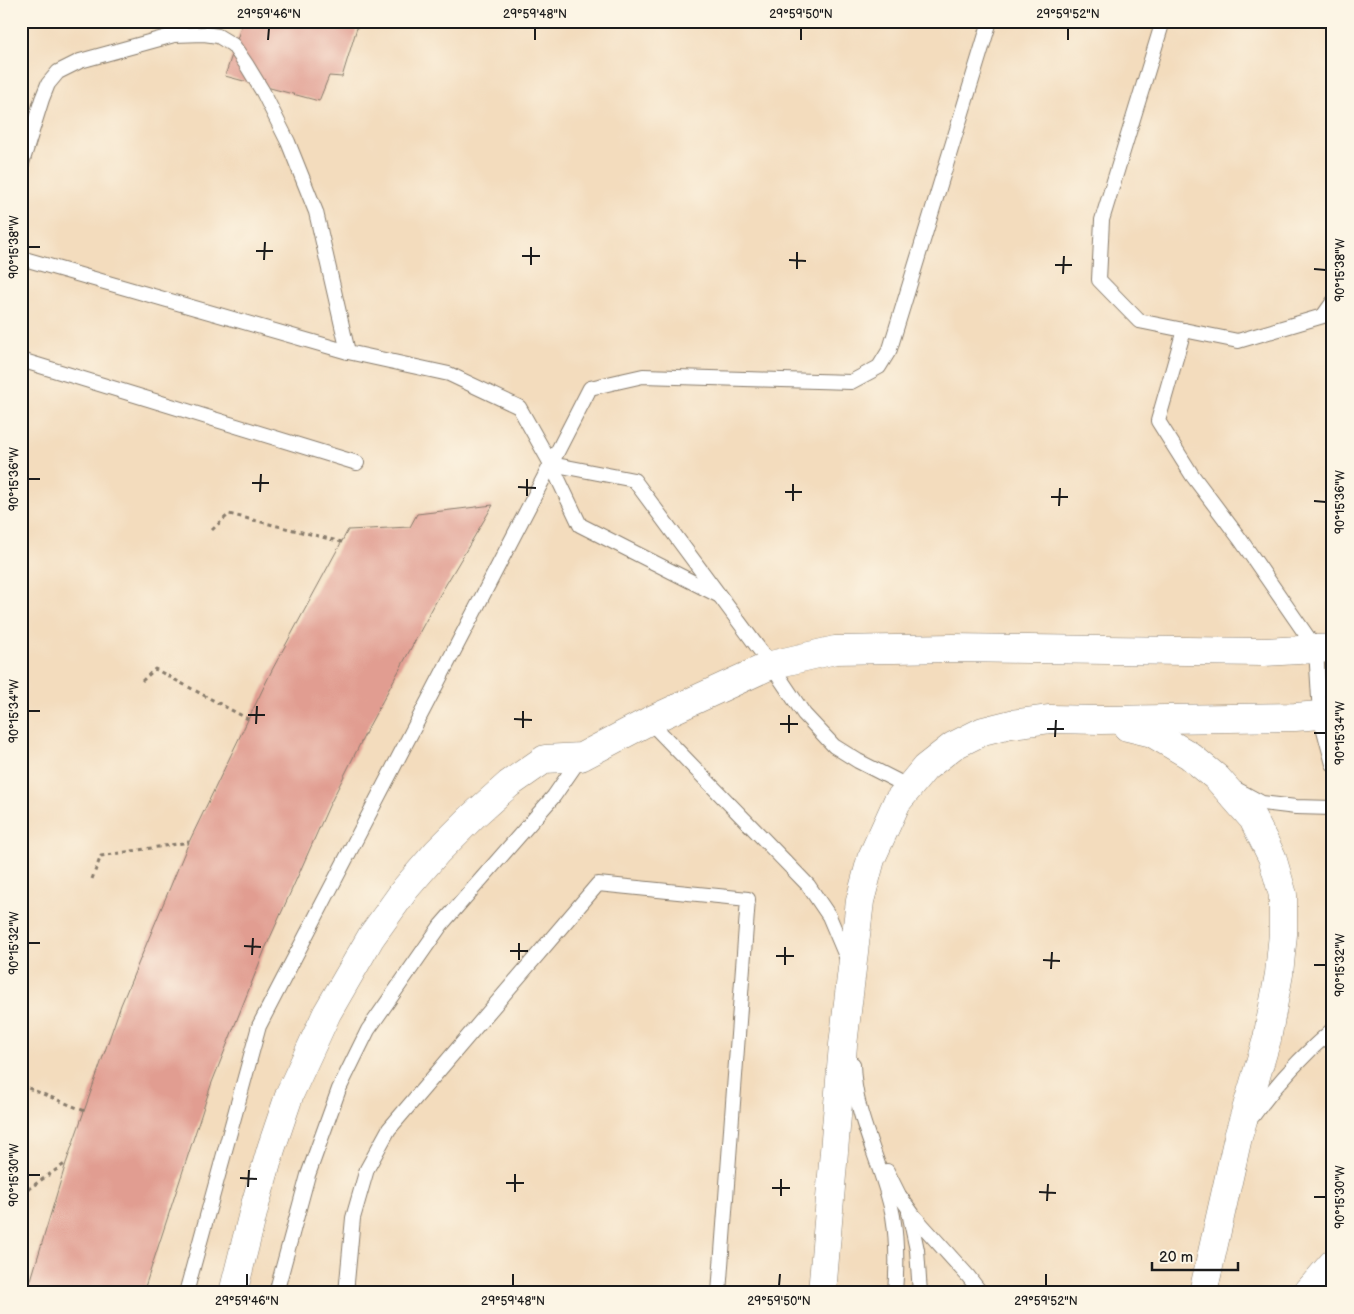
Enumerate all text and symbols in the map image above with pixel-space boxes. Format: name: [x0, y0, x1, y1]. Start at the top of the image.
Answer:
text: 29°59'46"N: [237, 7, 301, 22]
text: 29°59'48"N: [503, 7, 567, 22]
text: 29°59'50"N: [769, 7, 833, 22]
text: 29°59'52"N: [1036, 7, 1100, 22]
text: 90°15'38"W: [7, 215, 22, 279]
text: 90°15'38"W: [1333, 238, 1348, 302]
text: 90°15'36"W: [7, 447, 22, 511]
text: 90°15'36"W: [1333, 470, 1348, 534]
text: 90°15'34"W: [7, 679, 22, 743]
text: 90°15'34"W: [1333, 701, 1348, 765]
text: 90°15'32"W: [7, 911, 22, 975]
text: 90°15'32"W: [1333, 933, 1348, 997]
text: 90°15'30"W: [7, 1143, 22, 1207]
text: 90°15'30"W: [1333, 1165, 1348, 1229]
scale bar: [1152, 1239, 1238, 1271]
text: 20 m: [1159, 1248, 1193, 1267]
text: 29°59'46"N: [215, 1294, 279, 1309]
text: 29°59'48"N: [481, 1294, 545, 1309]
text: 29°59'50"N: [747, 1294, 811, 1309]
text: 29°59'52"N: [1014, 1294, 1078, 1309]

